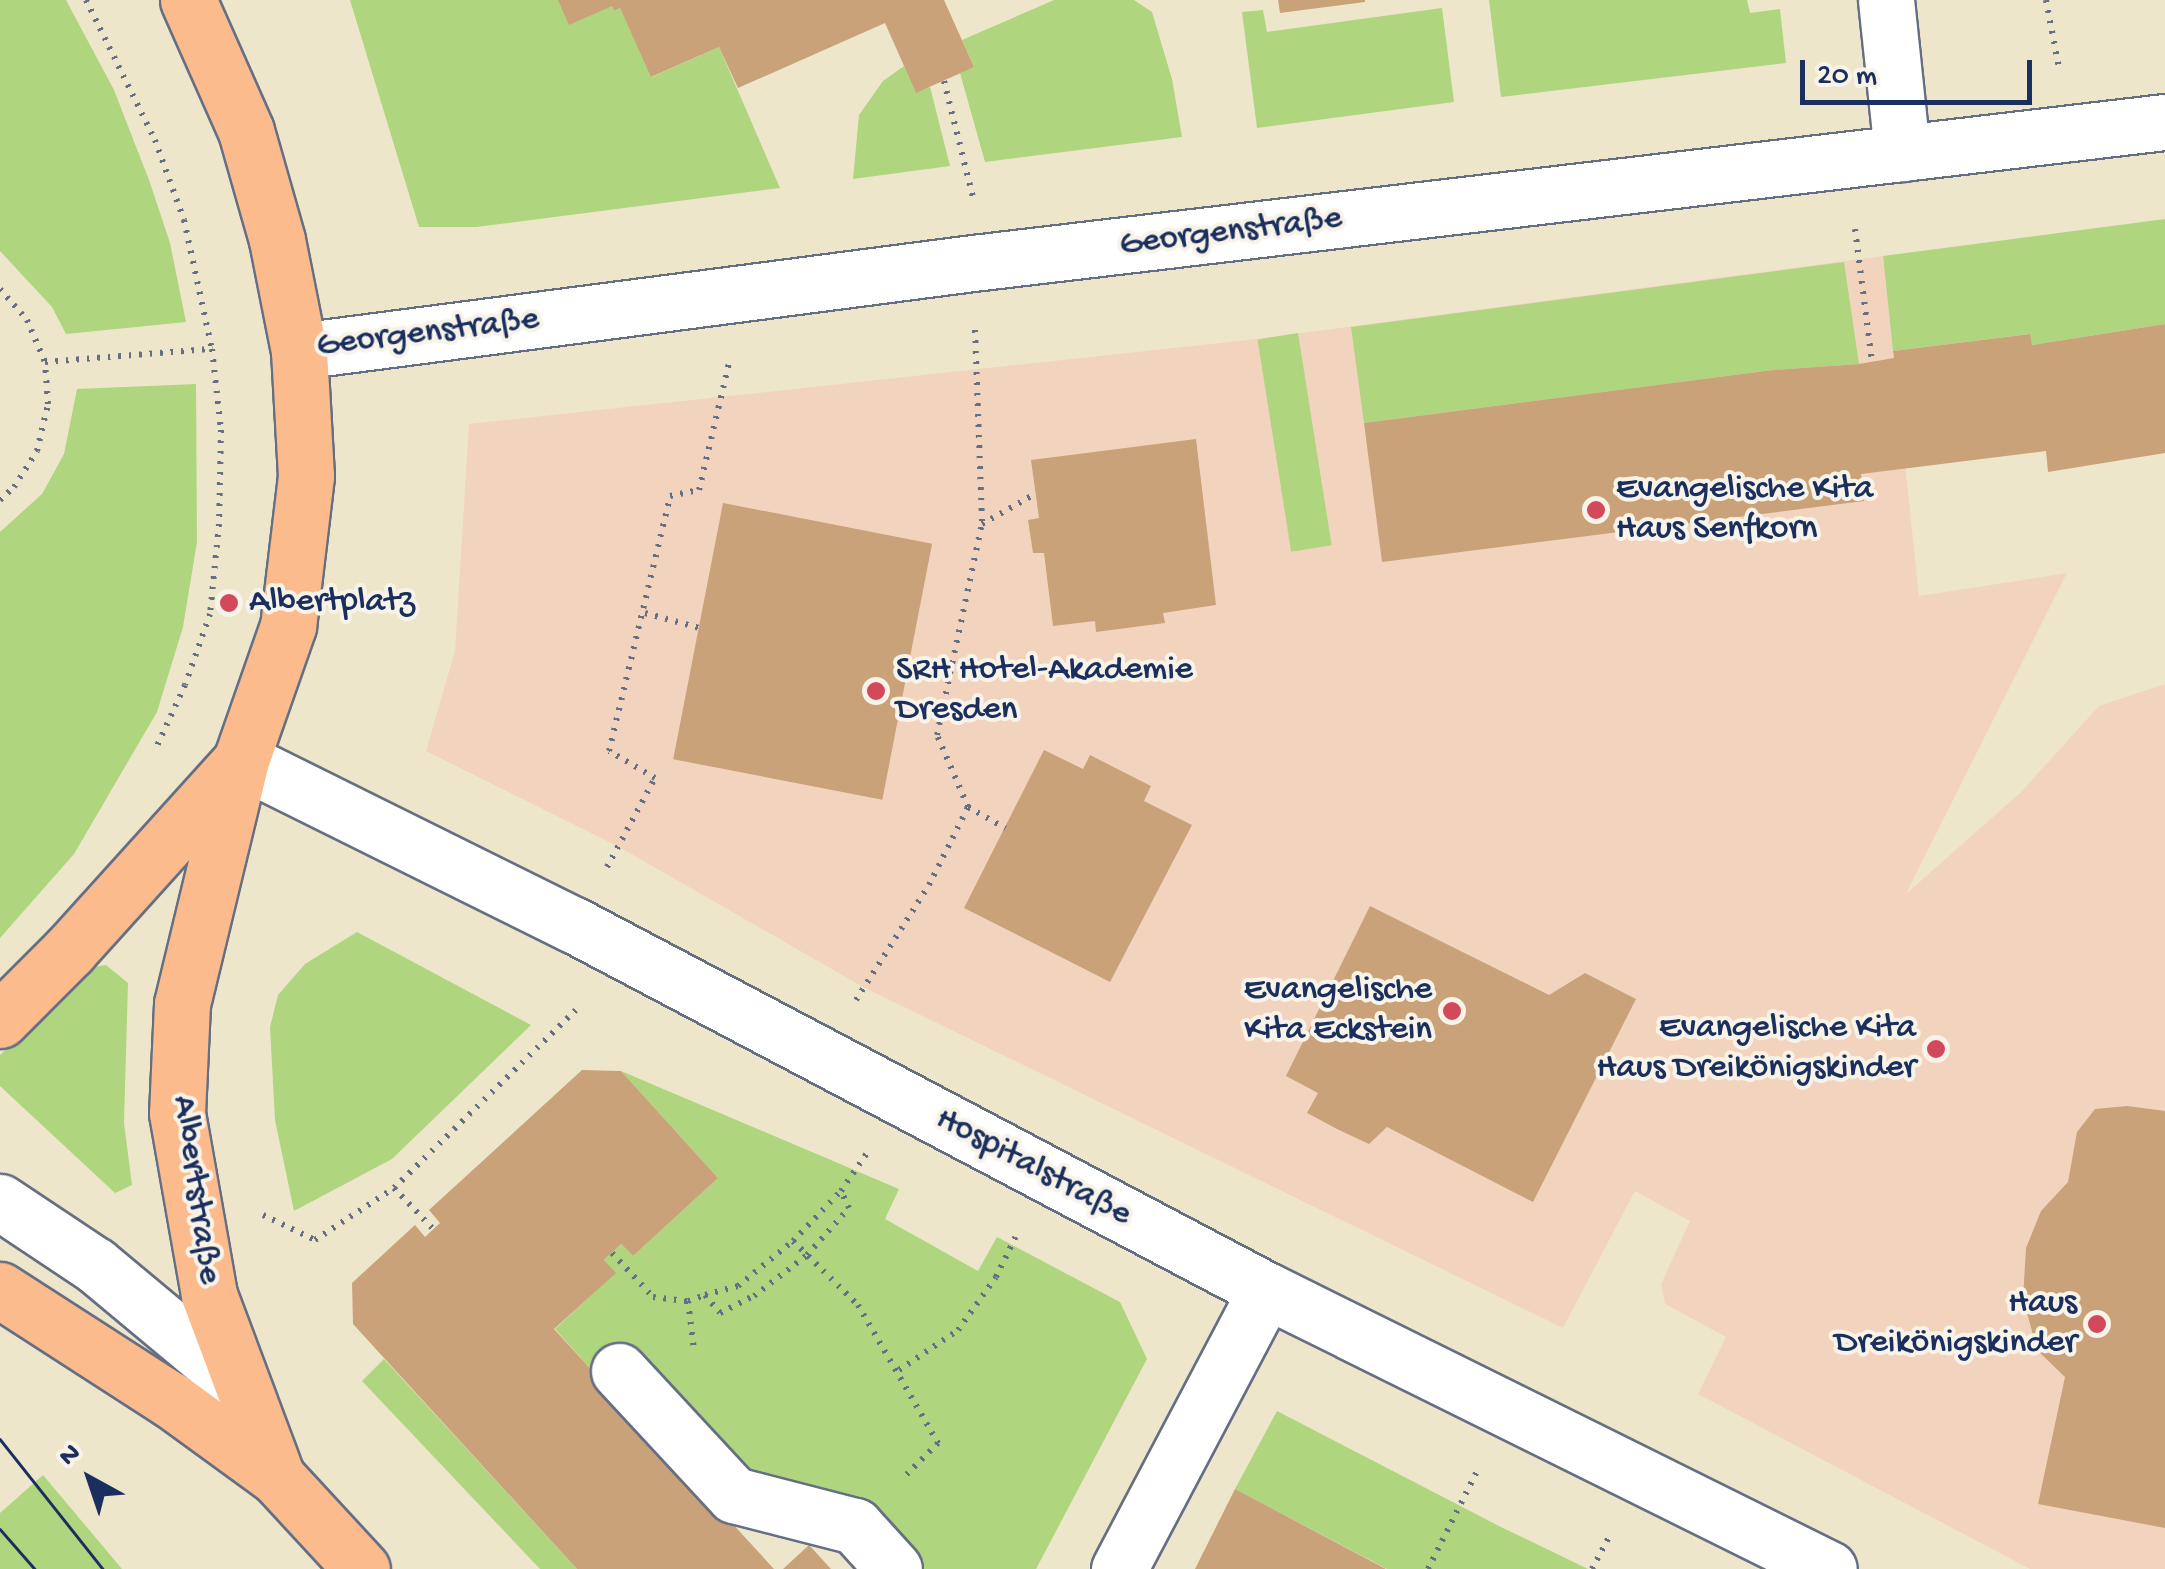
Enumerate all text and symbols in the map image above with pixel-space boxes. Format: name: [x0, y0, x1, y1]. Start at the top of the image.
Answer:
scale bar: [1805, 40, 2038, 102]
text: 20 m: [1817, 60, 1877, 95]
street label: Georgenstraße: [1117, 199, 1345, 267]
street label: Georgenstraße: [314, 300, 542, 368]
place label: Evangelische Kita Haus Senfkorn: [1616, 469, 1873, 551]
marker: Evangelische Kita Haus Senfkorn: [1585, 499, 1607, 521]
place label: Albertplatz: [249, 582, 415, 624]
marker: Albertplatz: [218, 592, 240, 614]
place label: SRH Hotel-Akademie Dresden: [896, 650, 1193, 732]
marker: SRH Hotel-Akademie Dresden: [865, 680, 887, 702]
place label: Evangelische Kita Eckstein: [1244, 970, 1432, 1052]
marker: Evangelische Kita Eckstein: [1441, 1000, 1463, 1022]
place label: Evangelische Kita Haus Dreikönigskinder: [1597, 1008, 1916, 1090]
marker: Evangelische Kita Haus Dreikönigskinder: [1925, 1038, 1947, 1060]
street label: Albertstraße: [161, 1093, 229, 1287]
street label: Hospitalstraße: [928, 1099, 1138, 1237]
place label: Haus Dreikönigskinder: [1835, 1283, 2077, 1365]
marker: Haus Dreikönigskinder: [2086, 1313, 2108, 1335]
north arrow: [40, 1429, 140, 1529]
text: N: [53, 1437, 88, 1474]

